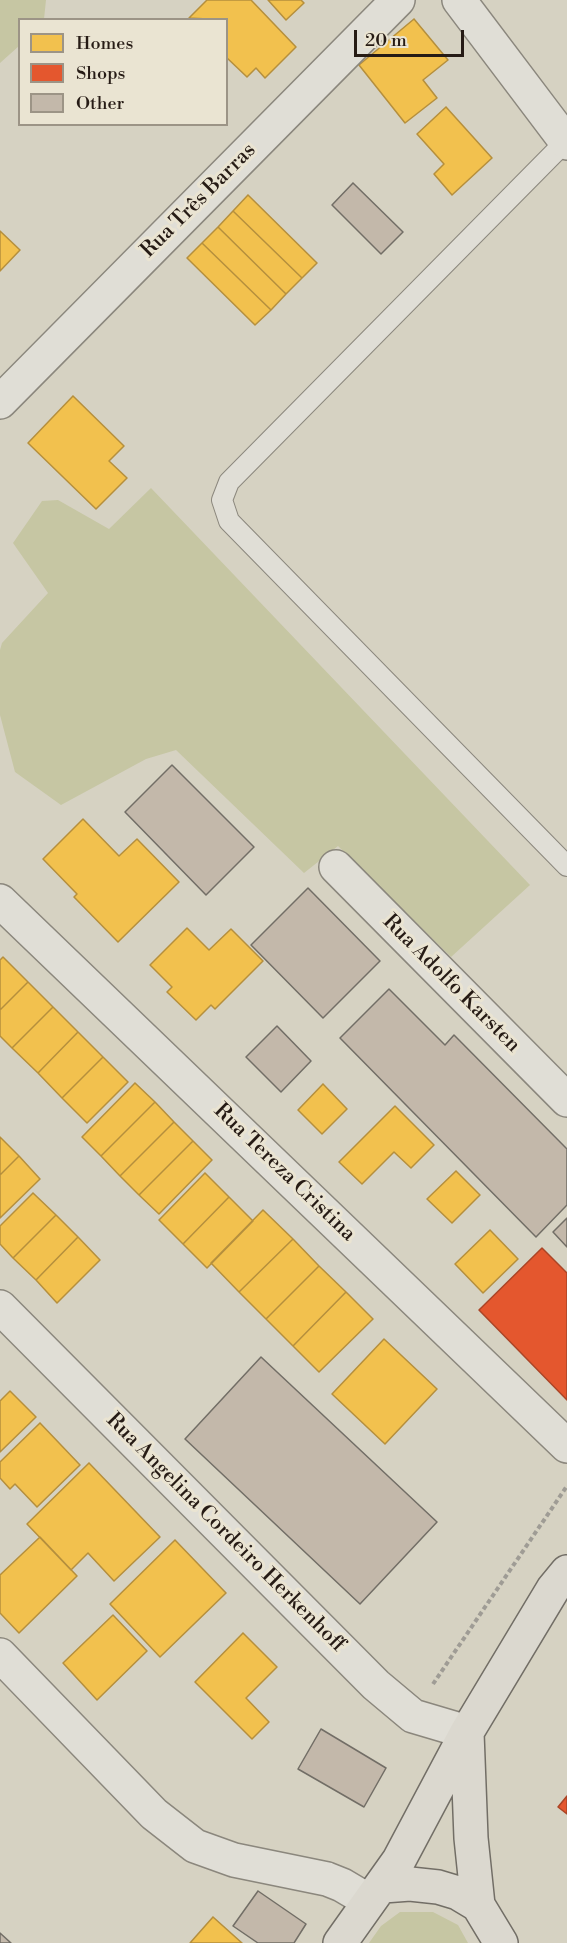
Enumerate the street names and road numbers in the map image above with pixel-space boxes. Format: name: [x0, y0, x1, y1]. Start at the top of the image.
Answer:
street label: Rua Três Barras: [136, 138, 262, 264]
street label: Rua Adolfo Karsten: [377, 910, 525, 1058]
street label: Rua Tereza Cristina: [208, 1099, 360, 1247]
street label: Rua Angelina Cordeiro Herkenhoff: [100, 1408, 350, 1658]

